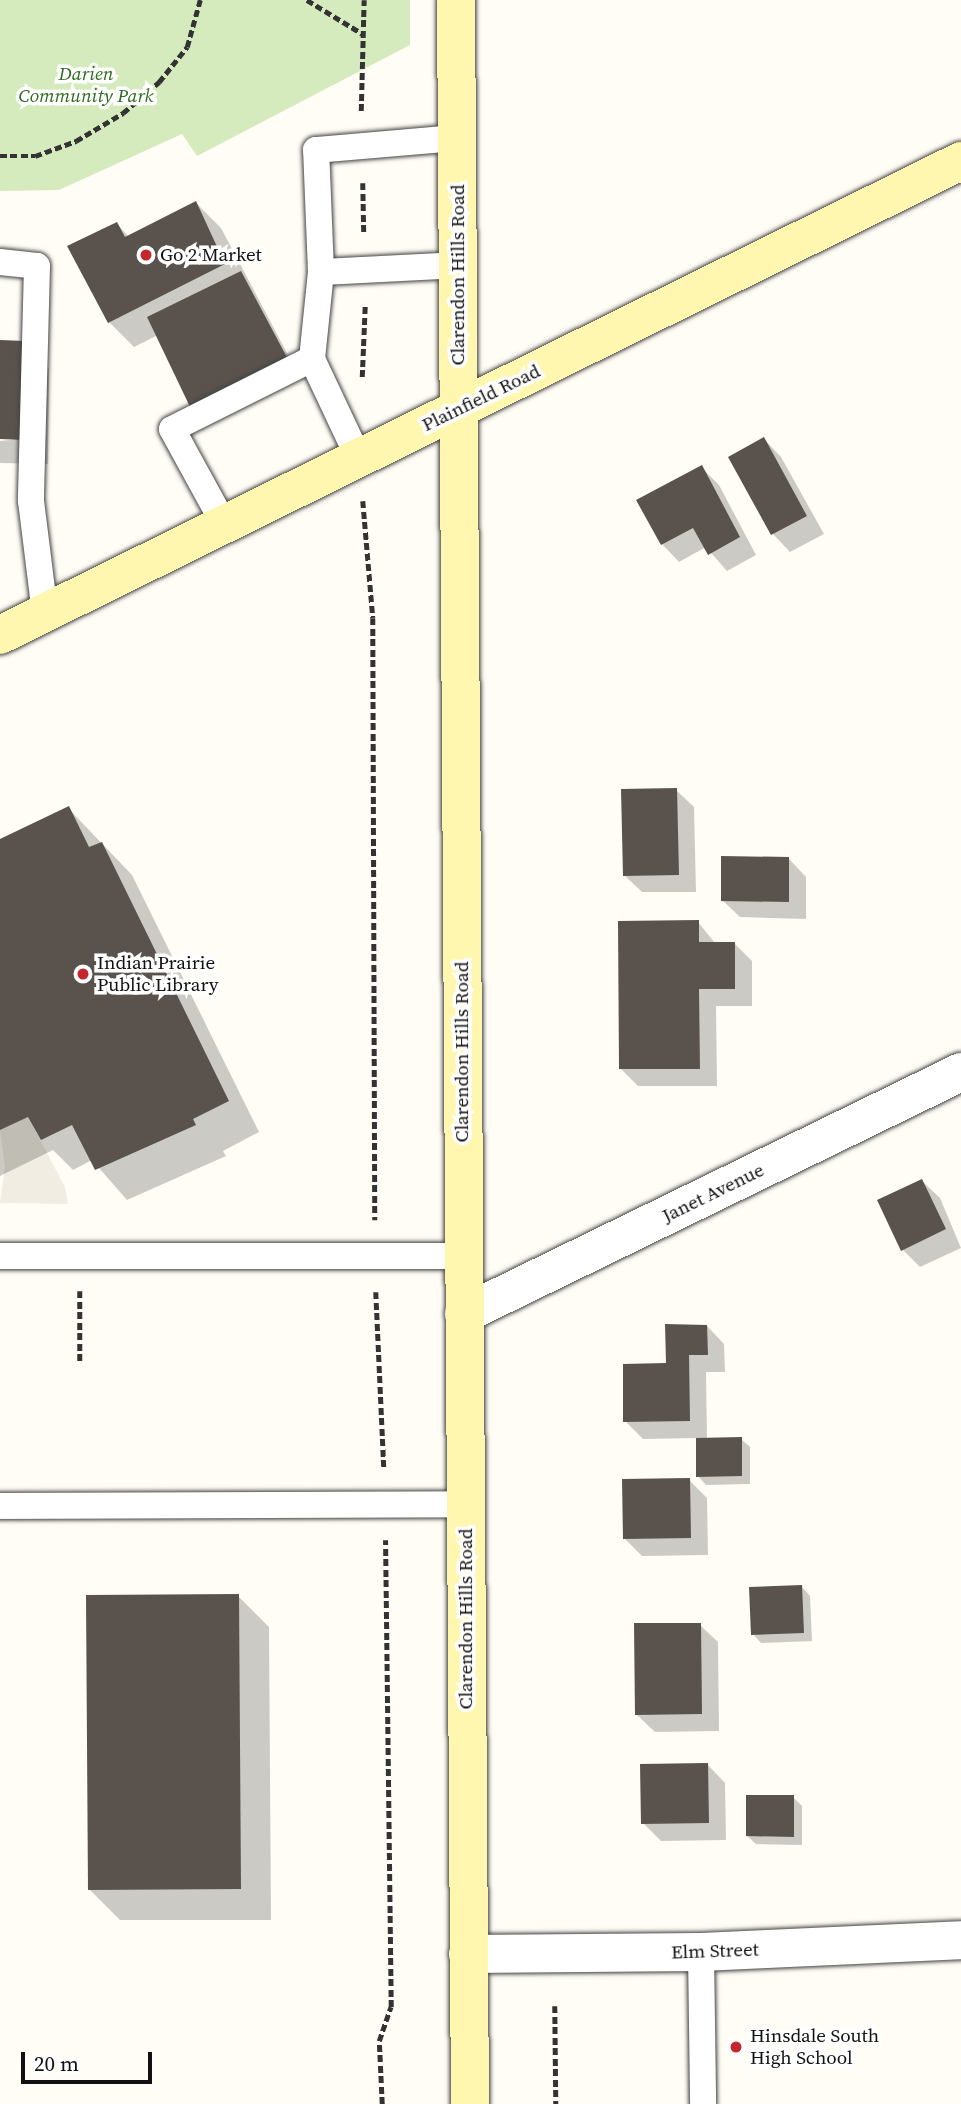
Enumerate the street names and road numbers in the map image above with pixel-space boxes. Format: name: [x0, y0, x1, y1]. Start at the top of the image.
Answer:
street label: Clarendon Hills Road: [447, 185, 469, 365]
street label: Plainfield Road: [418, 360, 544, 436]
street label: Clarendon Hills Road: [451, 962, 473, 1142]
street label: Janet Avenue: [658, 1159, 768, 1227]
street label: Clarendon Hills Road: [455, 1529, 477, 1709]
street label: Elm Street: [671, 1938, 759, 1964]

